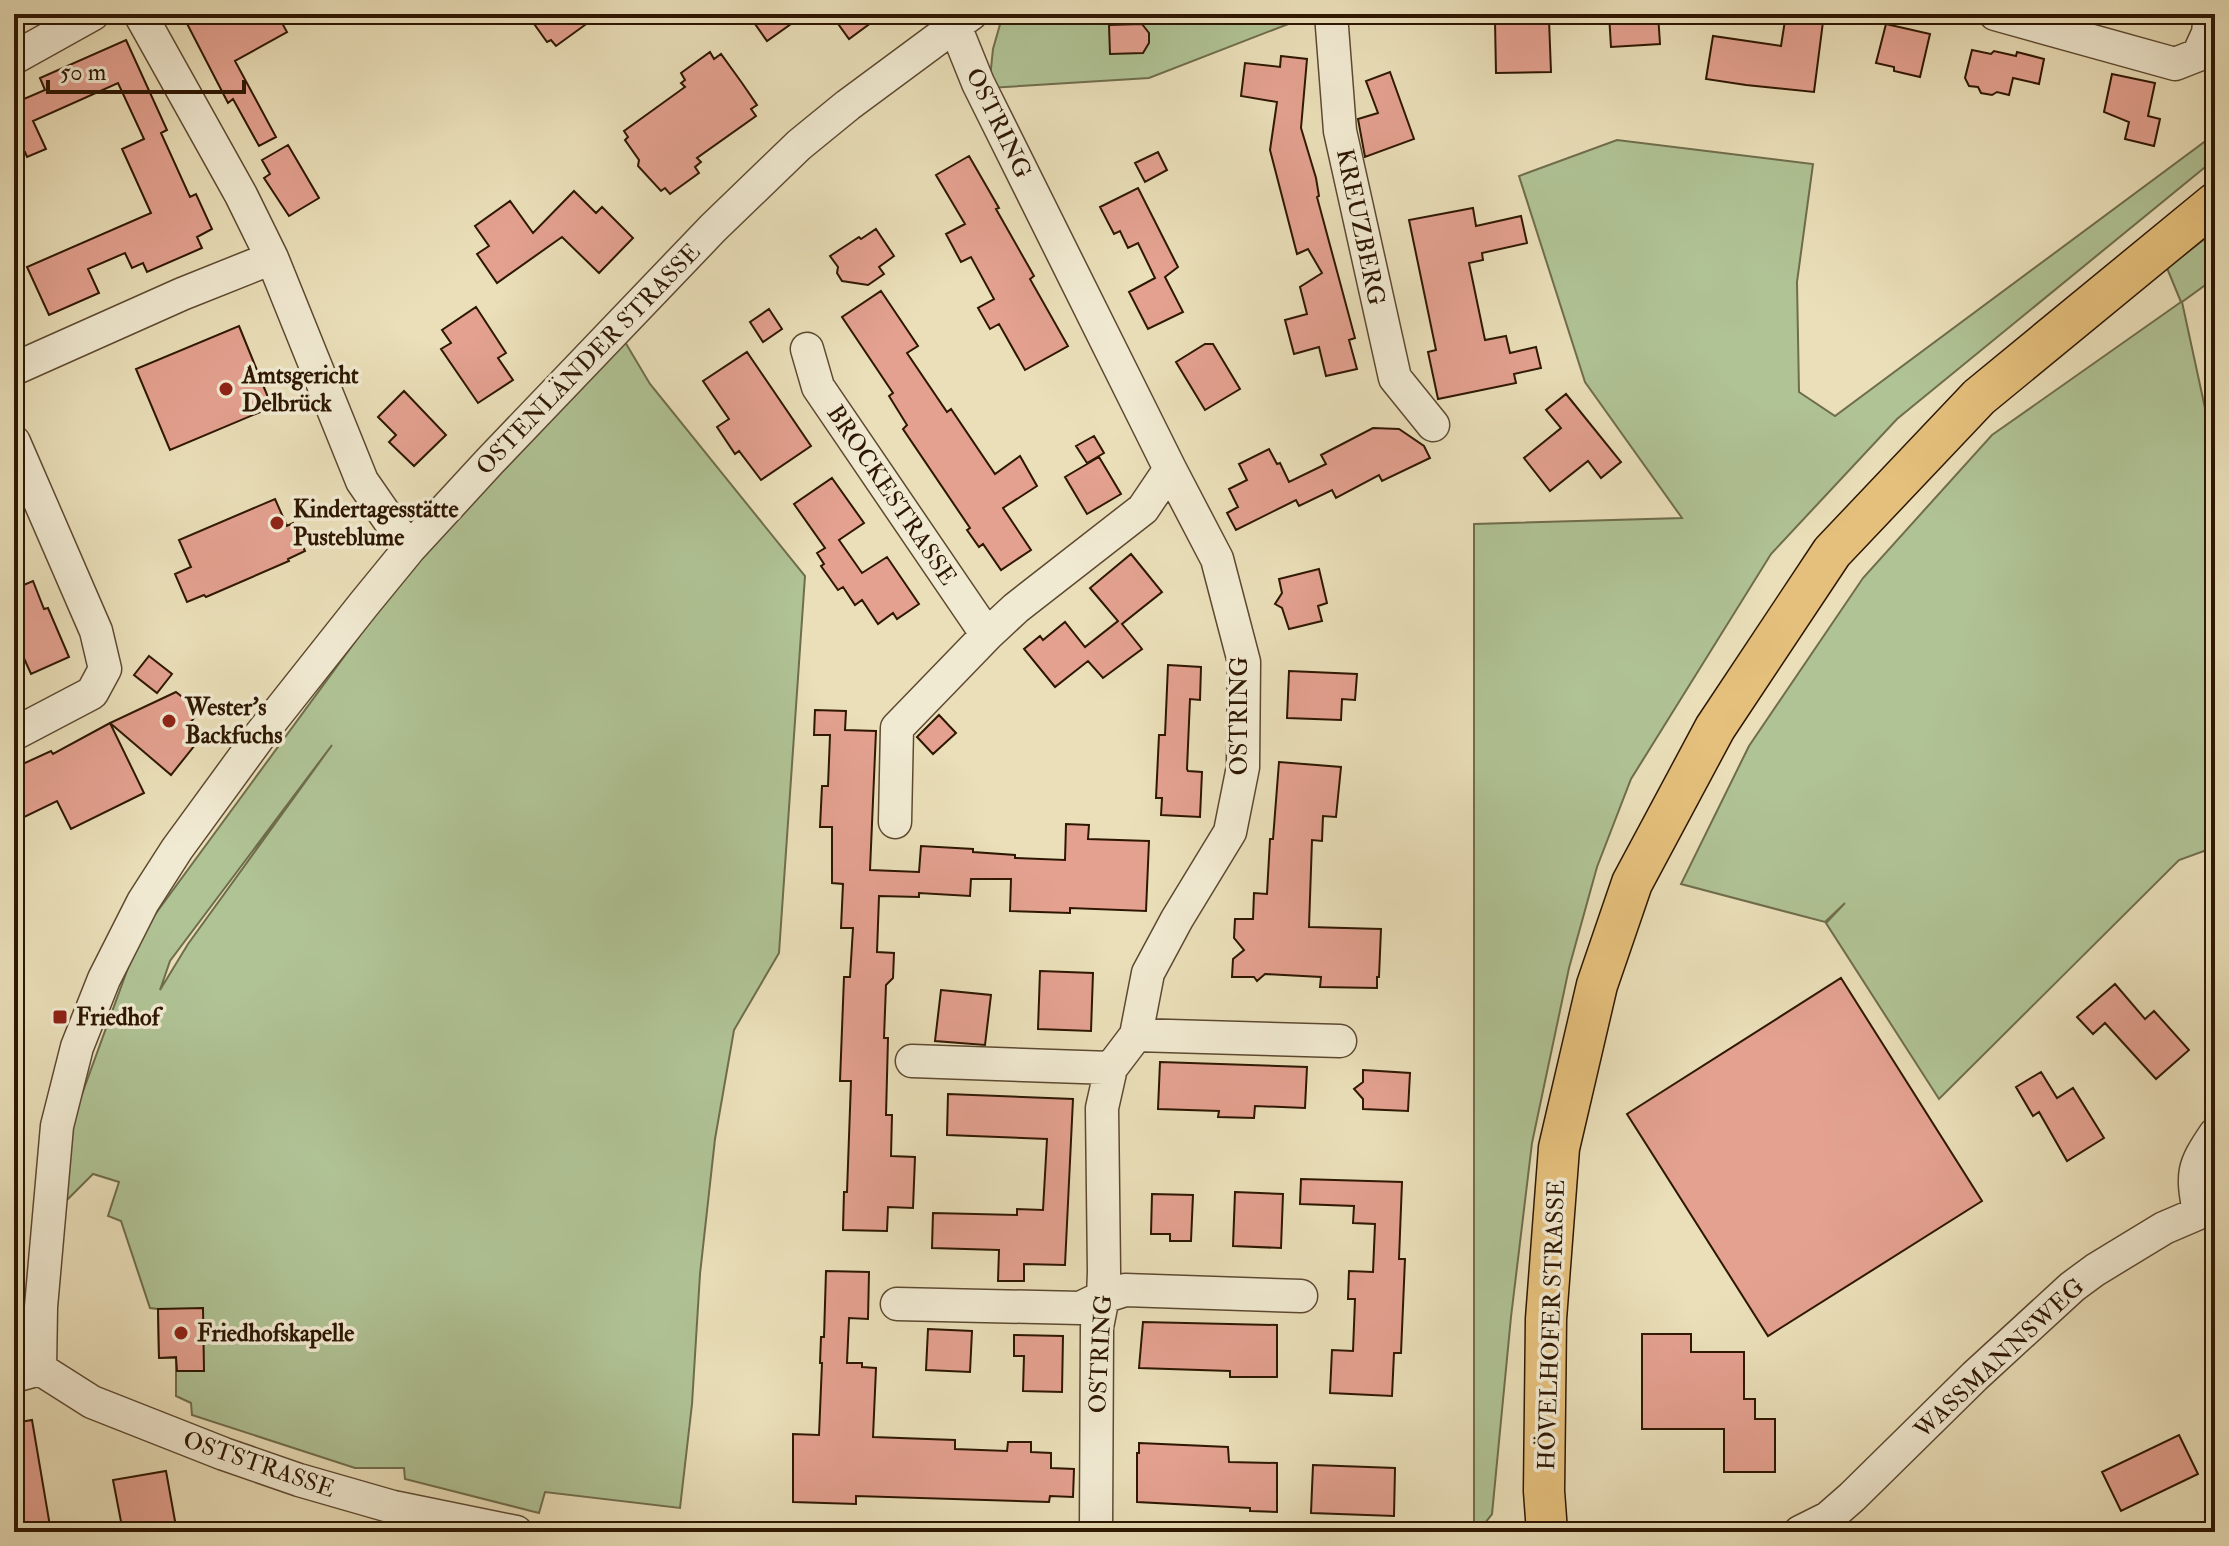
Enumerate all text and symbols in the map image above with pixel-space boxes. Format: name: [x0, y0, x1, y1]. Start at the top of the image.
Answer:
scale bar: [48, 44, 244, 94]
text: 50 m: [60, 57, 107, 88]
street label: OSTRING: [959, 63, 1039, 183]
street label: KREUZBERG: [1329, 146, 1392, 308]
street label: OSTENLÄNDER STRASSE: [469, 237, 707, 482]
place label: Amtsgericht Delbrück: [241, 360, 359, 419]
marker: Amtsgericht Delbrück: [217, 380, 235, 398]
street label: BROCKESTRASSE: [820, 399, 963, 591]
place label: Kindertagesstätte Pusteblume: [293, 494, 458, 553]
marker: Kindertagesstätte Pusteblume: [268, 514, 286, 532]
street label: OSTRING: [1224, 657, 1255, 775]
place label: Wester's Backfuchs: [184, 692, 282, 751]
marker: Wester's Backfuchs: [160, 712, 178, 730]
place label: Friedhof: [76, 1002, 164, 1033]
marker: Friedhof: [51, 1008, 69, 1026]
street label: HÖVELHOFER STRASSE: [1531, 1179, 1572, 1471]
street label: WASSMANNSWEG: [1907, 1271, 2091, 1446]
street label: OSTRING: [1082, 1294, 1119, 1414]
place label: Friedhofskapelle: [197, 1318, 354, 1349]
marker: Friedhofskapelle: [172, 1324, 190, 1342]
street label: OSTSTRASSE: [179, 1424, 339, 1505]

